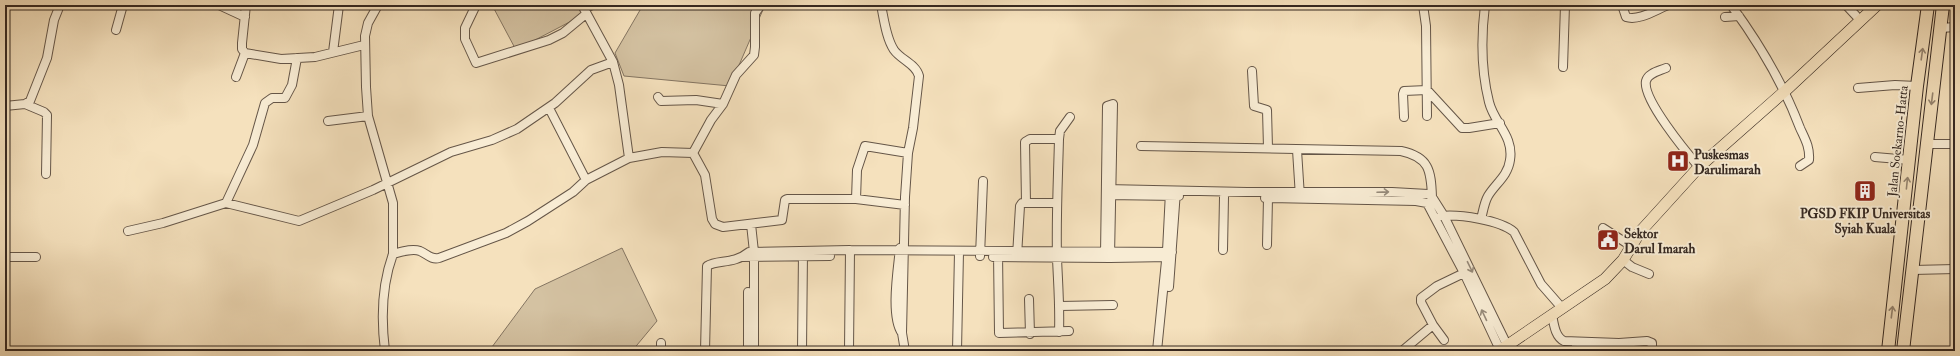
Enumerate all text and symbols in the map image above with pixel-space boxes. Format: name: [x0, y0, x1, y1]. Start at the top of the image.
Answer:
one-way arrow: [1918, 48, 1926, 61]
street label: Jalan Soekarno-Hatta: [1884, 84, 1912, 199]
one-way arrow: [1928, 92, 1936, 105]
place label: Puskesmas Darulimarah: [1694, 147, 1761, 178]
hospital icon: Puskesmas Darulimarah: [1665, 148, 1691, 174]
one-way arrow: [1903, 177, 1911, 190]
building icon: PGSD FKIP Universitas Syiah Kuala: [1852, 178, 1878, 204]
one-way arrow: [1376, 188, 1389, 196]
place label: PGSD FKIP Universitas Syiah Kuala: [1800, 206, 1931, 238]
place label: Sektor Darul Imarah: [1624, 226, 1695, 257]
public building icon: Sektor Darul Imarah: [1595, 227, 1621, 253]
one-way arrow: [1467, 261, 1474, 273]
one-way arrow: [1889, 306, 1896, 319]
one-way arrow: [1480, 309, 1487, 321]

